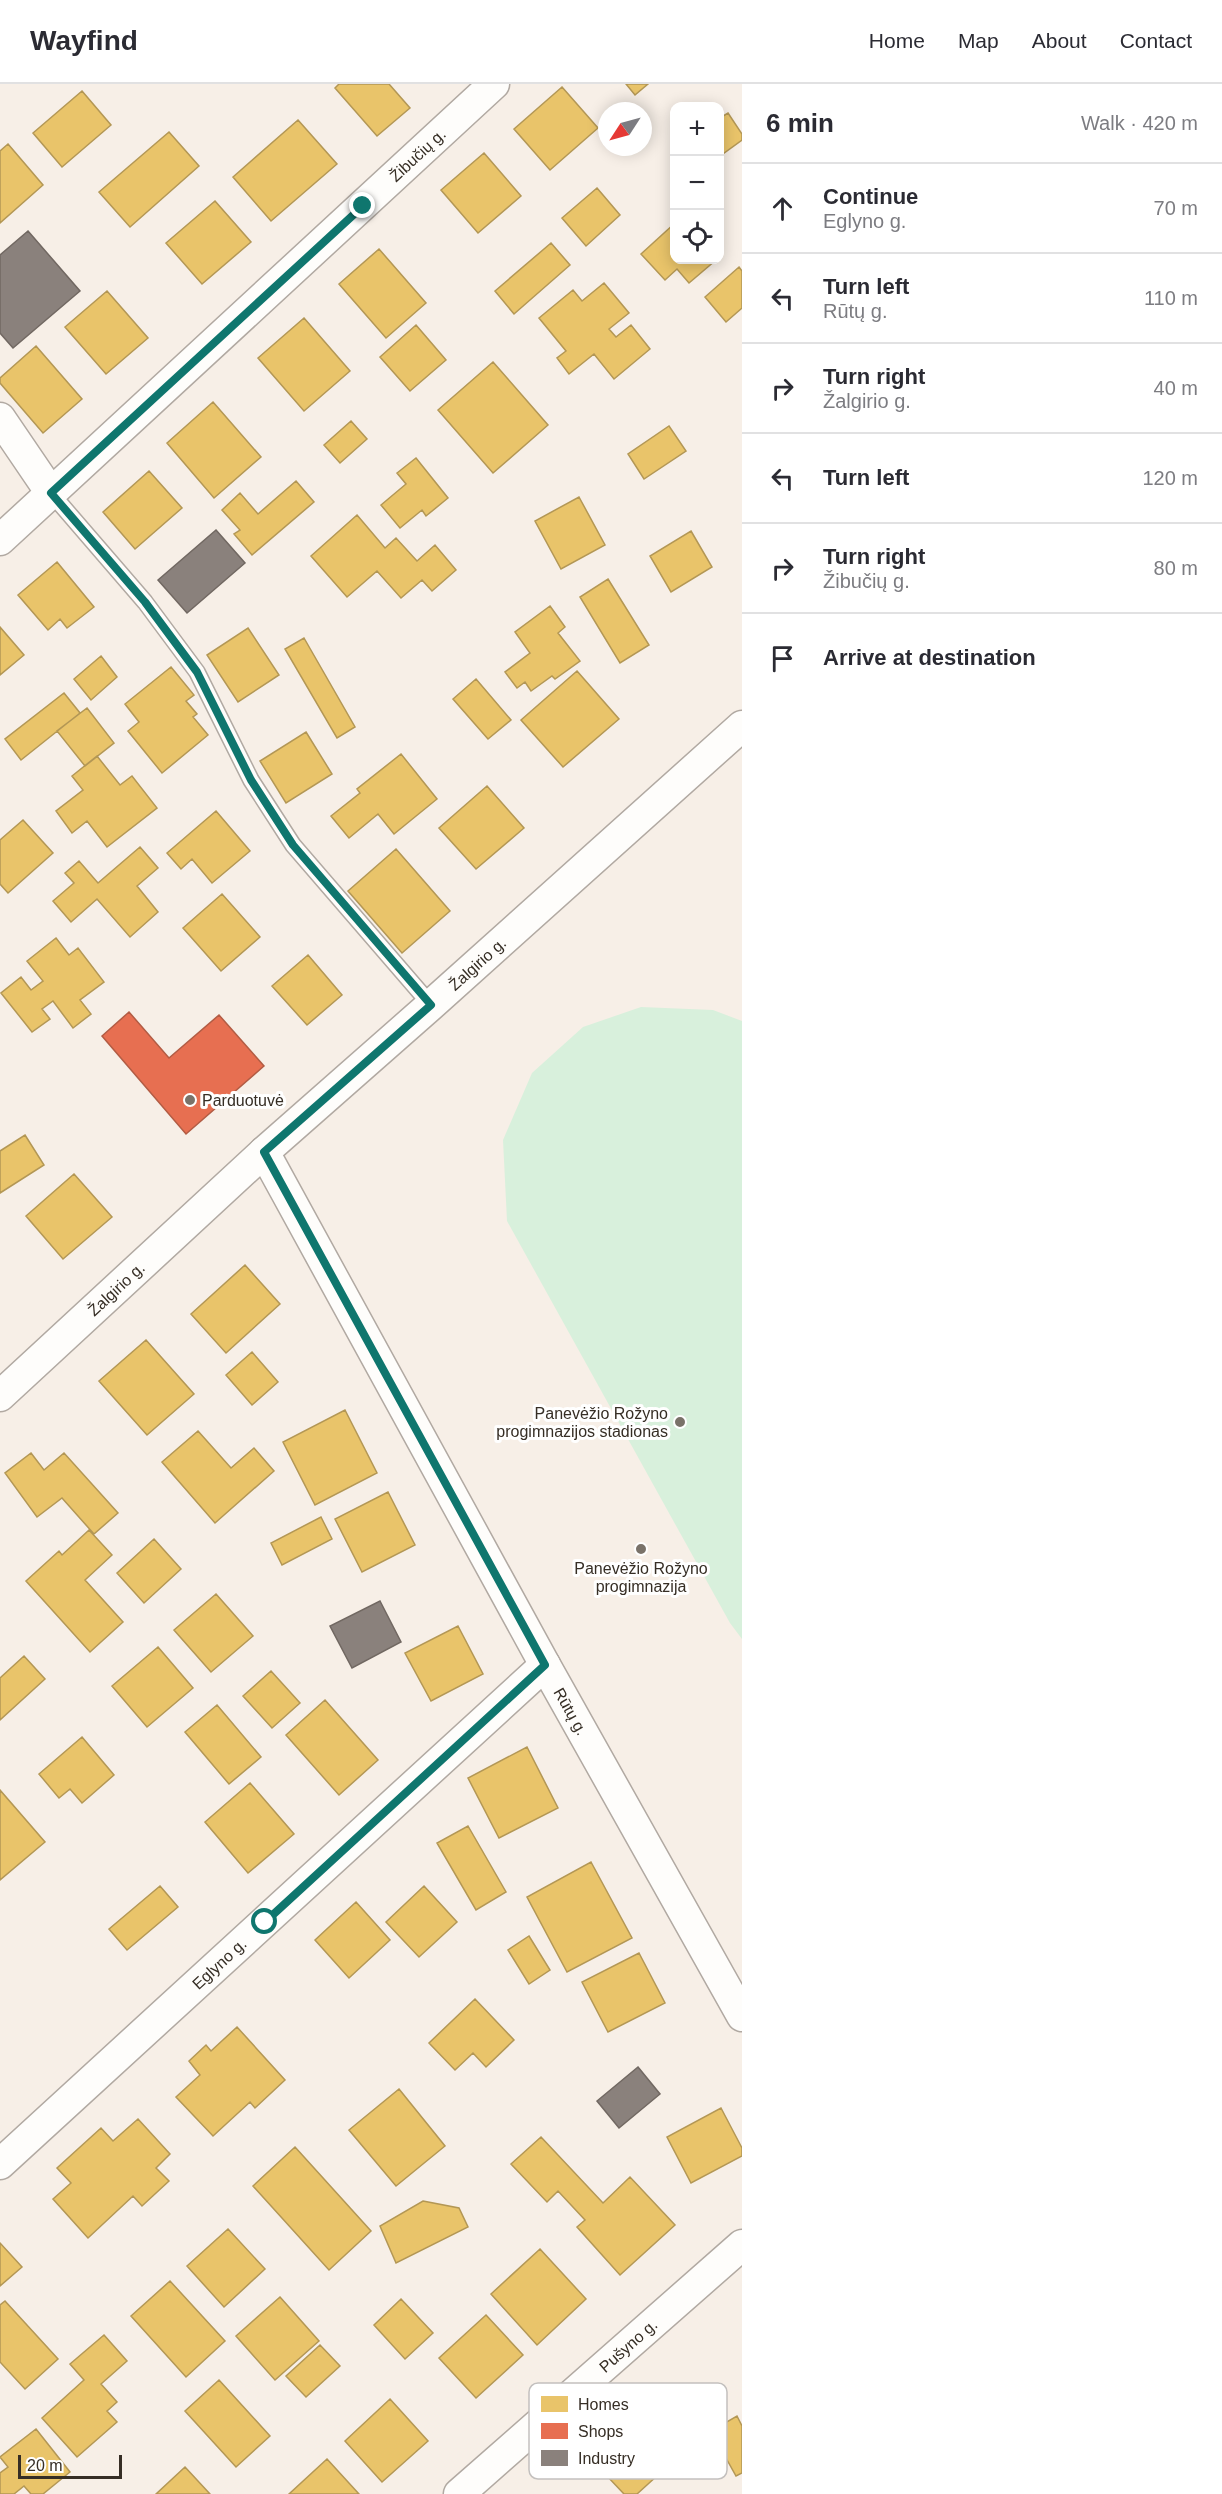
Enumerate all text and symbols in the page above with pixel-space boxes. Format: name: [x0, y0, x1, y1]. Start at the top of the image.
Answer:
text: Wayfind: [30, 25, 138, 56]
text: Home: [869, 29, 925, 52]
text: Map: [958, 29, 999, 52]
text: About: [1032, 29, 1087, 52]
text: Contact: [1120, 29, 1192, 52]
north arrow: [598, 102, 652, 156]
map controls: [670, 102, 724, 264]
button: +: [670, 102, 724, 156]
text: 6 min: [766, 108, 834, 138]
text: Walk · 420 m: [1081, 112, 1198, 134]
street label: Žibučių g.: [386, 125, 449, 185]
button: −: [670, 156, 724, 210]
text: Continue: [823, 184, 918, 209]
route end: [349, 192, 375, 218]
icon: ahead: [766, 192, 799, 225]
text: 70 m: [1154, 197, 1198, 219]
button: locate: [670, 210, 724, 264]
text: Eglyno g.: [823, 210, 906, 232]
text: Turn left: [823, 274, 909, 299]
icon: left: [766, 282, 799, 315]
text: 110 m: [1144, 287, 1198, 309]
text: Rūtų g.: [823, 300, 887, 322]
text: Turn right: [823, 364, 925, 389]
icon: right: [766, 372, 799, 405]
text: 40 m: [1154, 377, 1198, 399]
text: Žalgirio g.: [823, 390, 911, 412]
icon: left: [766, 462, 799, 495]
text: Turn left: [823, 465, 909, 490]
text: 120 m: [1142, 467, 1198, 489]
text: Turn right: [823, 544, 925, 569]
icon: right: [766, 552, 799, 585]
text: 80 m: [1154, 557, 1198, 579]
text: Žibučių g.: [823, 570, 910, 592]
icon: arrive: [766, 642, 799, 675]
text: Arrive at destination: [823, 645, 1036, 670]
street label: Žalgirio g.: [445, 934, 509, 994]
place label: Parduotuvė: [202, 1092, 284, 1109]
marker: Parduotuvė: [183, 1093, 197, 1107]
street label: Žalgirio g.: [84, 1259, 148, 1319]
place label: Panevėžio Rožyno progimnazijos stadionas: [496, 1405, 668, 1440]
marker: Panevėžio Rožyno progimnazijos stadionas: [673, 1415, 687, 1429]
marker: Panevėžio Rožyno progimnazija: [634, 1542, 648, 1556]
place label: Panevėžio Rožyno progimnazija: [574, 1560, 708, 1595]
street label: Rūtų g.: [550, 1685, 591, 1738]
route start: [251, 1908, 277, 1934]
street label: Eglyno g.: [189, 1935, 250, 1993]
street label: Pušyno g.: [596, 2316, 661, 2376]
legend: [529, 2383, 727, 2479]
text: Homes: [578, 2396, 629, 2413]
text: Shops: [578, 2423, 623, 2440]
text: Industry: [578, 2450, 635, 2467]
scale bar: [18, 2452, 122, 2480]
text: 20 m: [27, 2457, 63, 2474]

